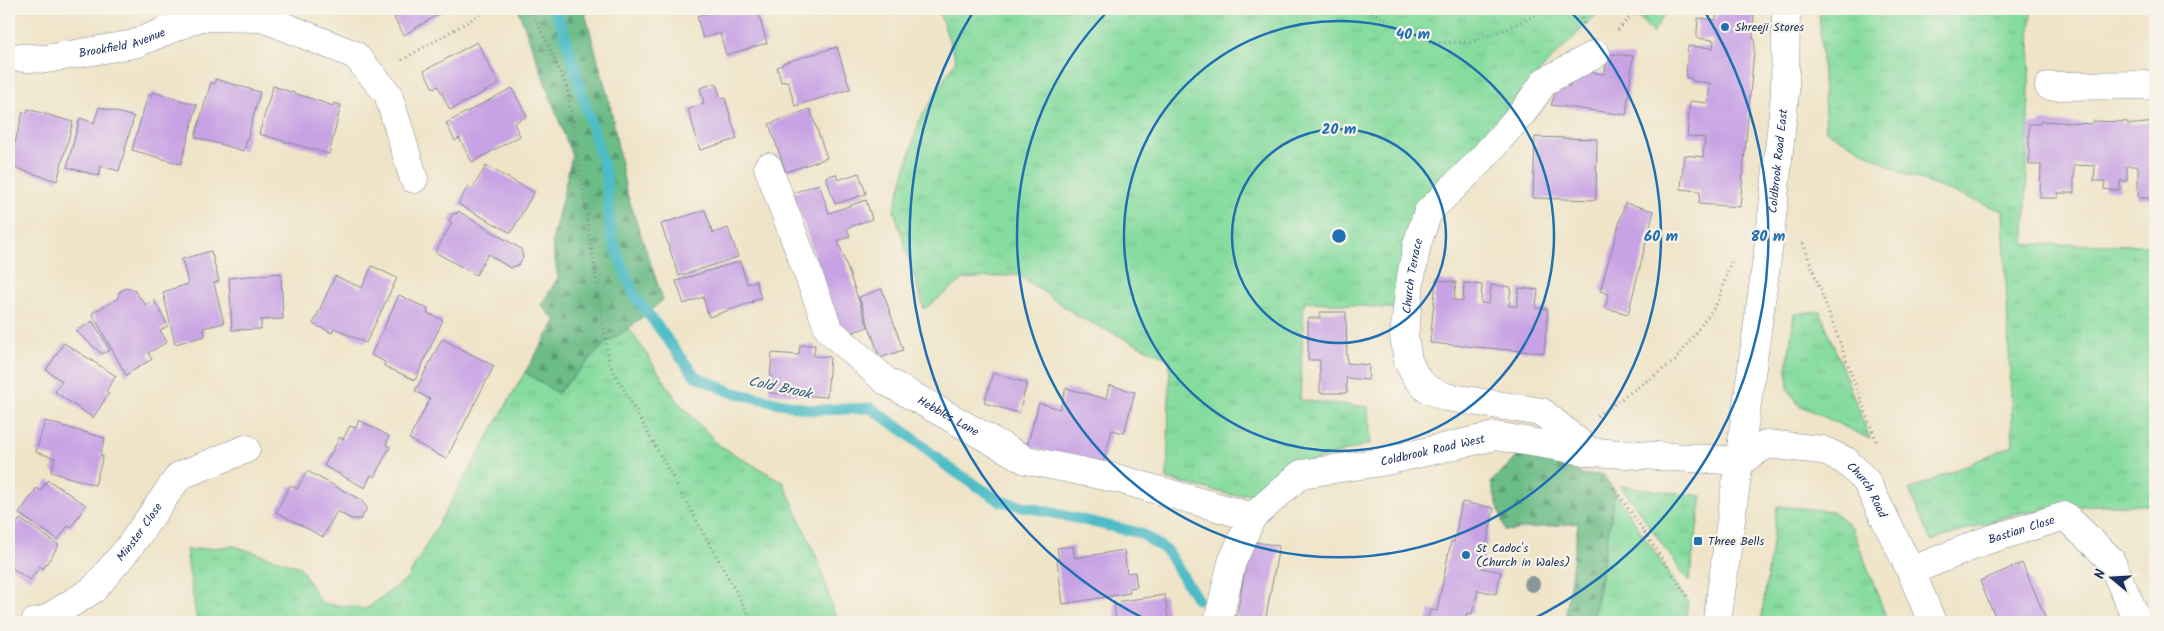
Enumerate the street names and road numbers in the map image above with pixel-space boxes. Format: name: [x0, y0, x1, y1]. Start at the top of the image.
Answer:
street label: Brookfield Avenue: [77, 23, 169, 63]
street label: Coldbrook Road East: [1763, 108, 1793, 214]
street label: Church Terrace: [1398, 235, 1429, 315]
street label: Hebbles Lane: [914, 391, 983, 442]
street label: Coldbrook Road West: [1379, 429, 1487, 472]
street label: Church Road: [1842, 458, 1892, 522]
street label: Minster Close: [112, 498, 168, 566]
street label: Bastian Close: [1986, 511, 2058, 549]

